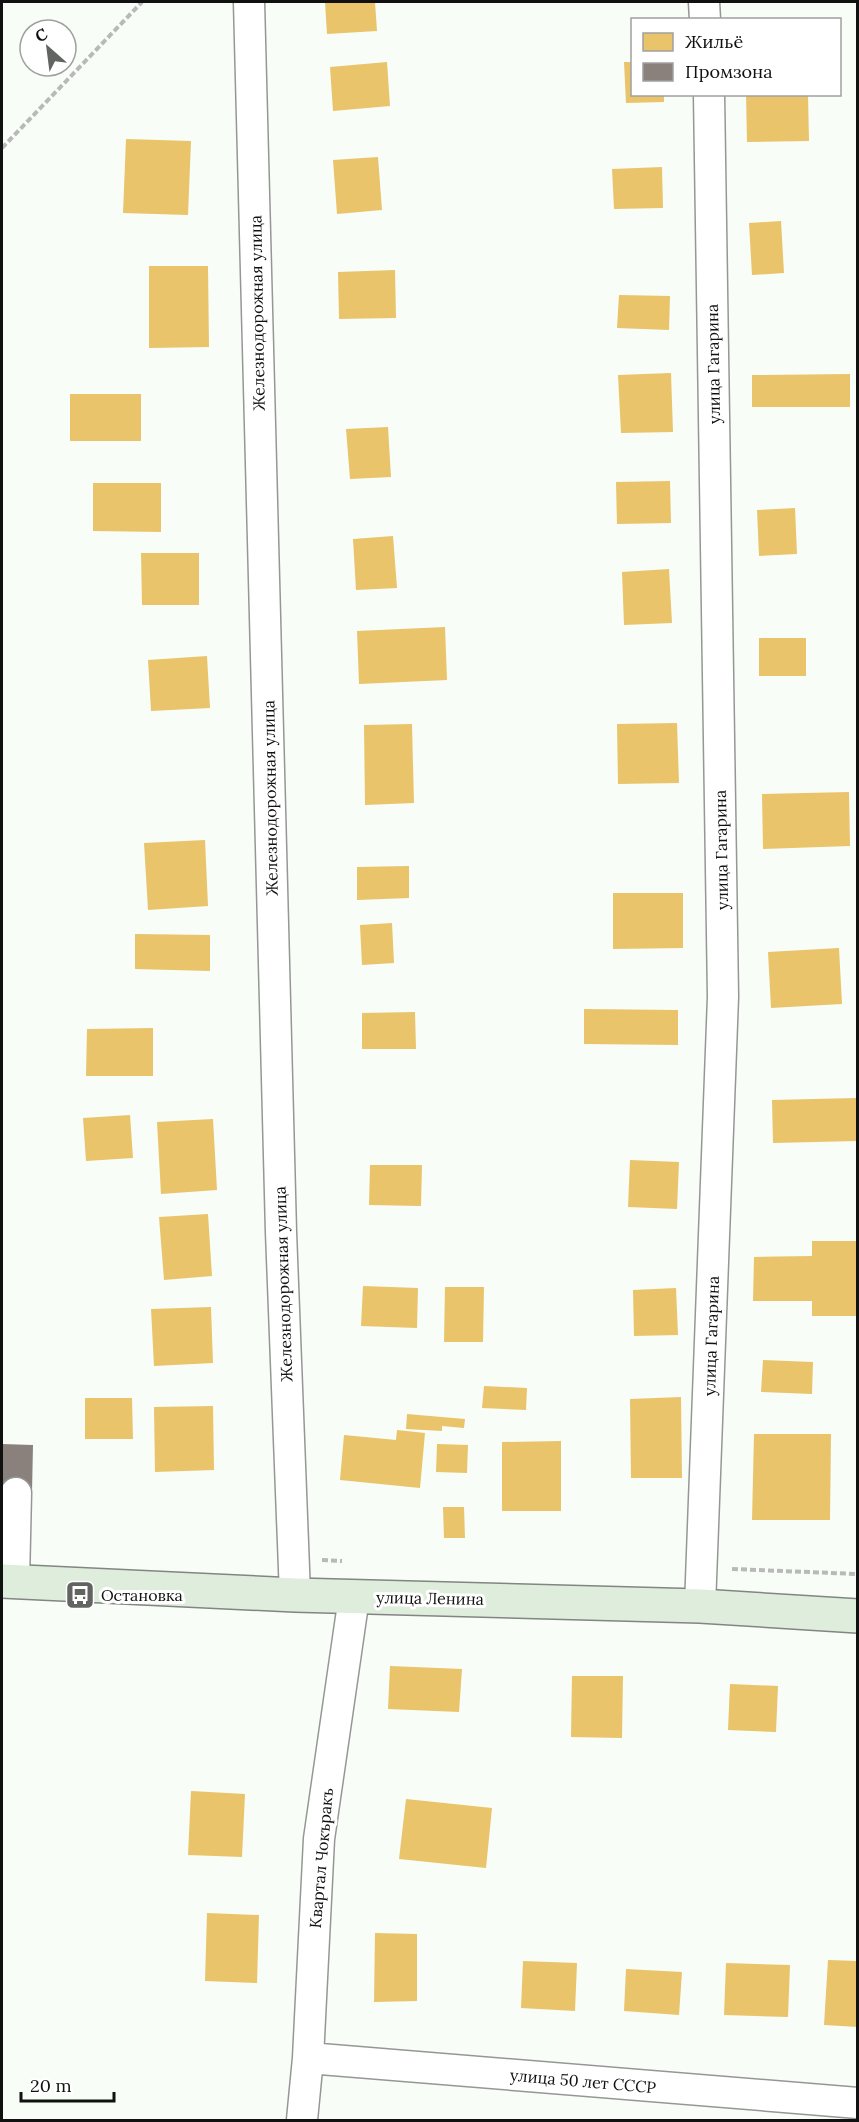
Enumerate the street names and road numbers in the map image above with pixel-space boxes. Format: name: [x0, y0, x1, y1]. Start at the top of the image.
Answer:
street label: Железнодорожная улица: [245, 215, 269, 411]
street label: улица Гагарина: [702, 304, 724, 424]
street label: Железнодорожная улица: [258, 700, 282, 896]
street label: улица Гагарина: [710, 790, 732, 910]
street label: Железнодорожная улица: [270, 1186, 296, 1382]
street label: улица Гагарина: [699, 1276, 723, 1396]
street label: улица Ленина: [376, 1587, 484, 1609]
street label: Квартал Чокъракъ: [305, 1787, 337, 1929]
street label: улица 50 лет СССР: [509, 2065, 657, 2097]

